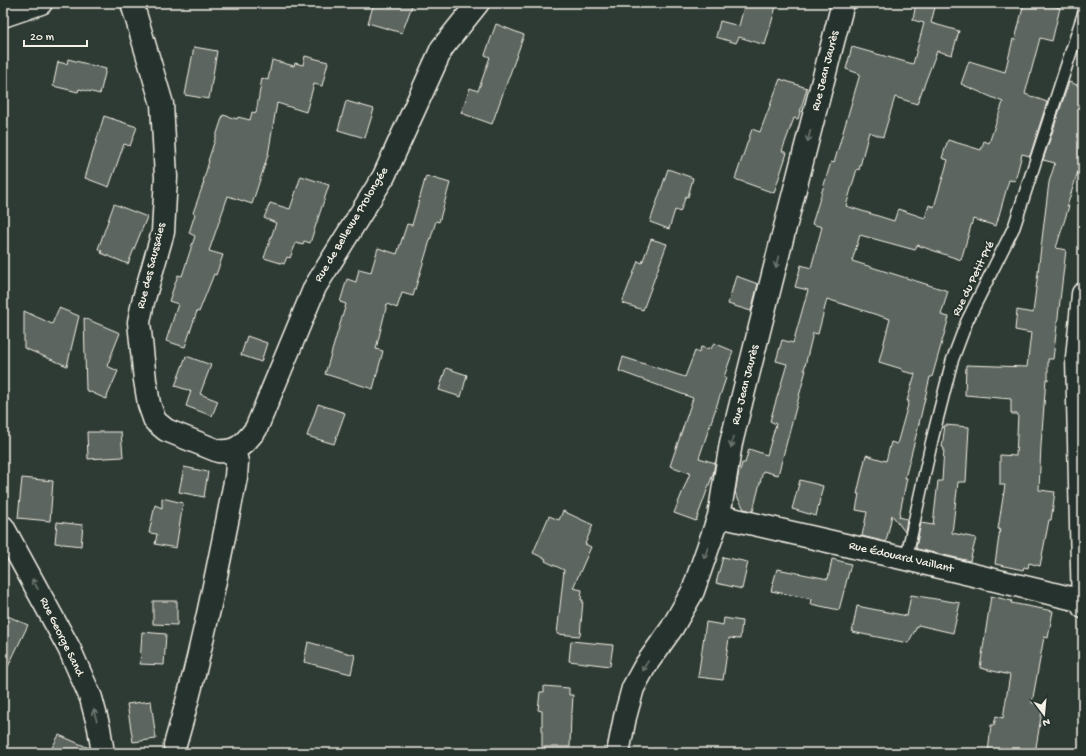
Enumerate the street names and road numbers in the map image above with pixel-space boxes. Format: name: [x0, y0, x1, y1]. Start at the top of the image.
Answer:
street label: Rue Jean Jaurès: [809, 29, 843, 113]
street label: Rue de Bellevue Prolongée: [312, 164, 392, 285]
street label: Rue des Saussaies: [135, 221, 170, 310]
street label: Rue du Petit Pré: [950, 239, 999, 319]
street label: Rue Jean Jaurès: [729, 343, 763, 427]
street label: Rue Édouard Vaillant: [847, 539, 956, 577]
street label: Rue George Sand: [36, 595, 87, 680]

